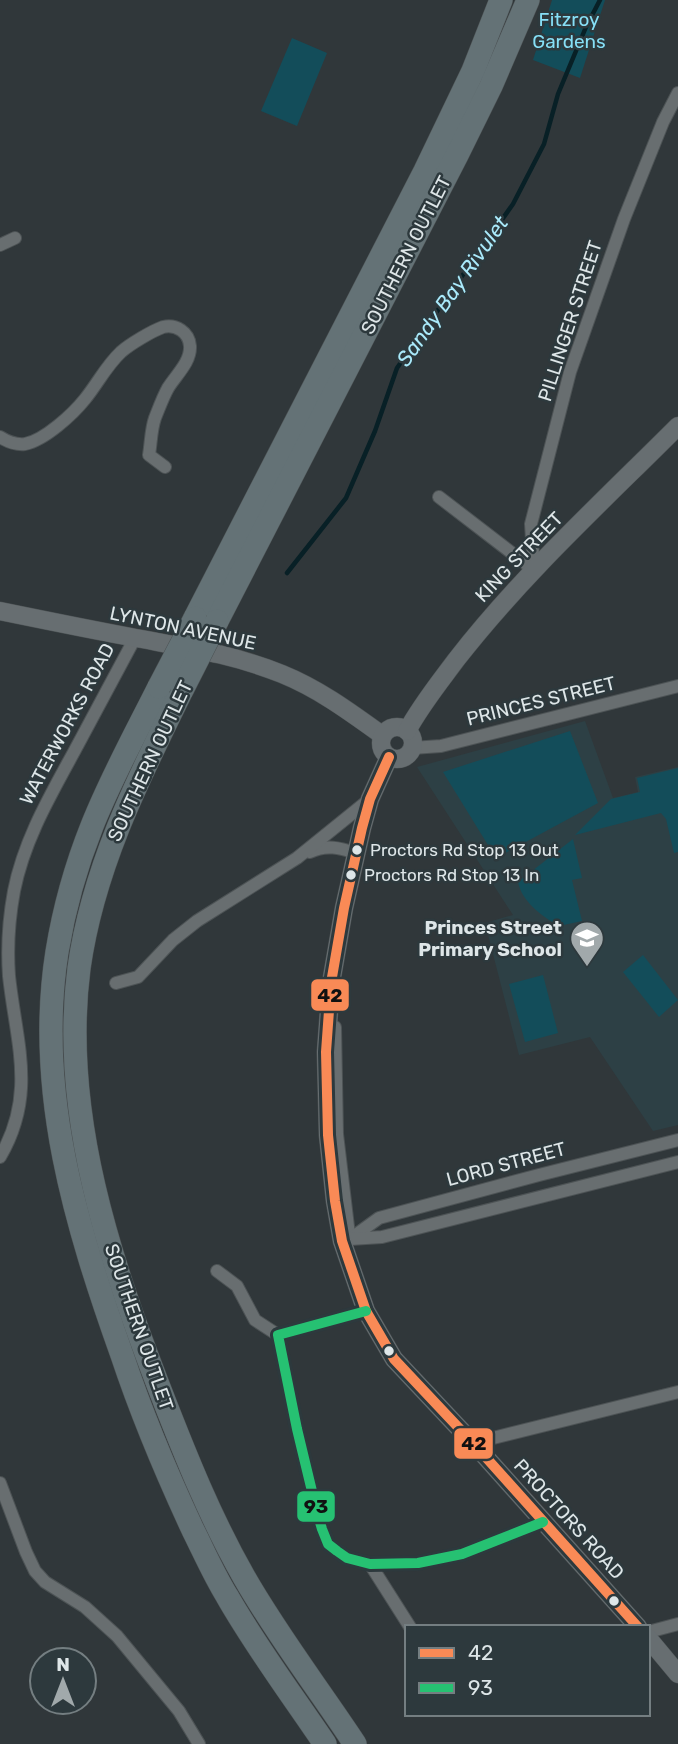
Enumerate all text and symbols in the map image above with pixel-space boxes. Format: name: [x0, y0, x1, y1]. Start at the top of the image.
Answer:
park label: Fitzroy Gardens: [532, 8, 606, 53]
street label: SOUTHERN OUTLET: [356, 172, 456, 338]
water label: Sandy Bay Rivulet: [391, 210, 514, 371]
street label: PILLINGER STREET: [533, 238, 607, 404]
street label: KING STREET: [470, 507, 568, 607]
street label: LYNTON AVENUE: [108, 601, 258, 655]
street label: WATERWORKS ROAD: [15, 639, 119, 809]
street label: PRINCES STREET: [464, 671, 618, 731]
street label: SOUTHERN OUTLET: [103, 677, 197, 845]
place label: Proctors Rd Stop 13 Out: [370, 840, 559, 860]
marker: Proctors Rd Stop 13 Out: [350, 843, 364, 857]
place label: Proctors Rd Stop 13 In: [364, 865, 539, 885]
marker: Proctors Rd Stop 13 In: [344, 868, 358, 882]
place label: Princes Street Primary School: [418, 916, 562, 961]
school or university icon: Princes Street Primary School: [568, 919, 606, 968]
line badge: 42: [310, 978, 350, 1012]
text: 42: [317, 984, 343, 1007]
street label: LORD STREET: [444, 1137, 568, 1191]
street label: SOUTHERN OUTLET: [100, 1241, 178, 1413]
unlabelled marker: [382, 1344, 396, 1358]
line badge: 42: [453, 1427, 494, 1460]
text: 42: [461, 1432, 487, 1455]
street label: PROCTORS ROAD: [509, 1454, 629, 1584]
line badge: 93: [296, 1490, 336, 1523]
text: 93: [304, 1495, 328, 1518]
unlabelled marker: [607, 1594, 621, 1608]
legend: [405, 1625, 650, 1716]
text: 42: [468, 1640, 493, 1665]
north arrow: [28, 1646, 98, 1716]
text: N: [56, 1653, 70, 1676]
text: 93: [468, 1675, 493, 1700]

